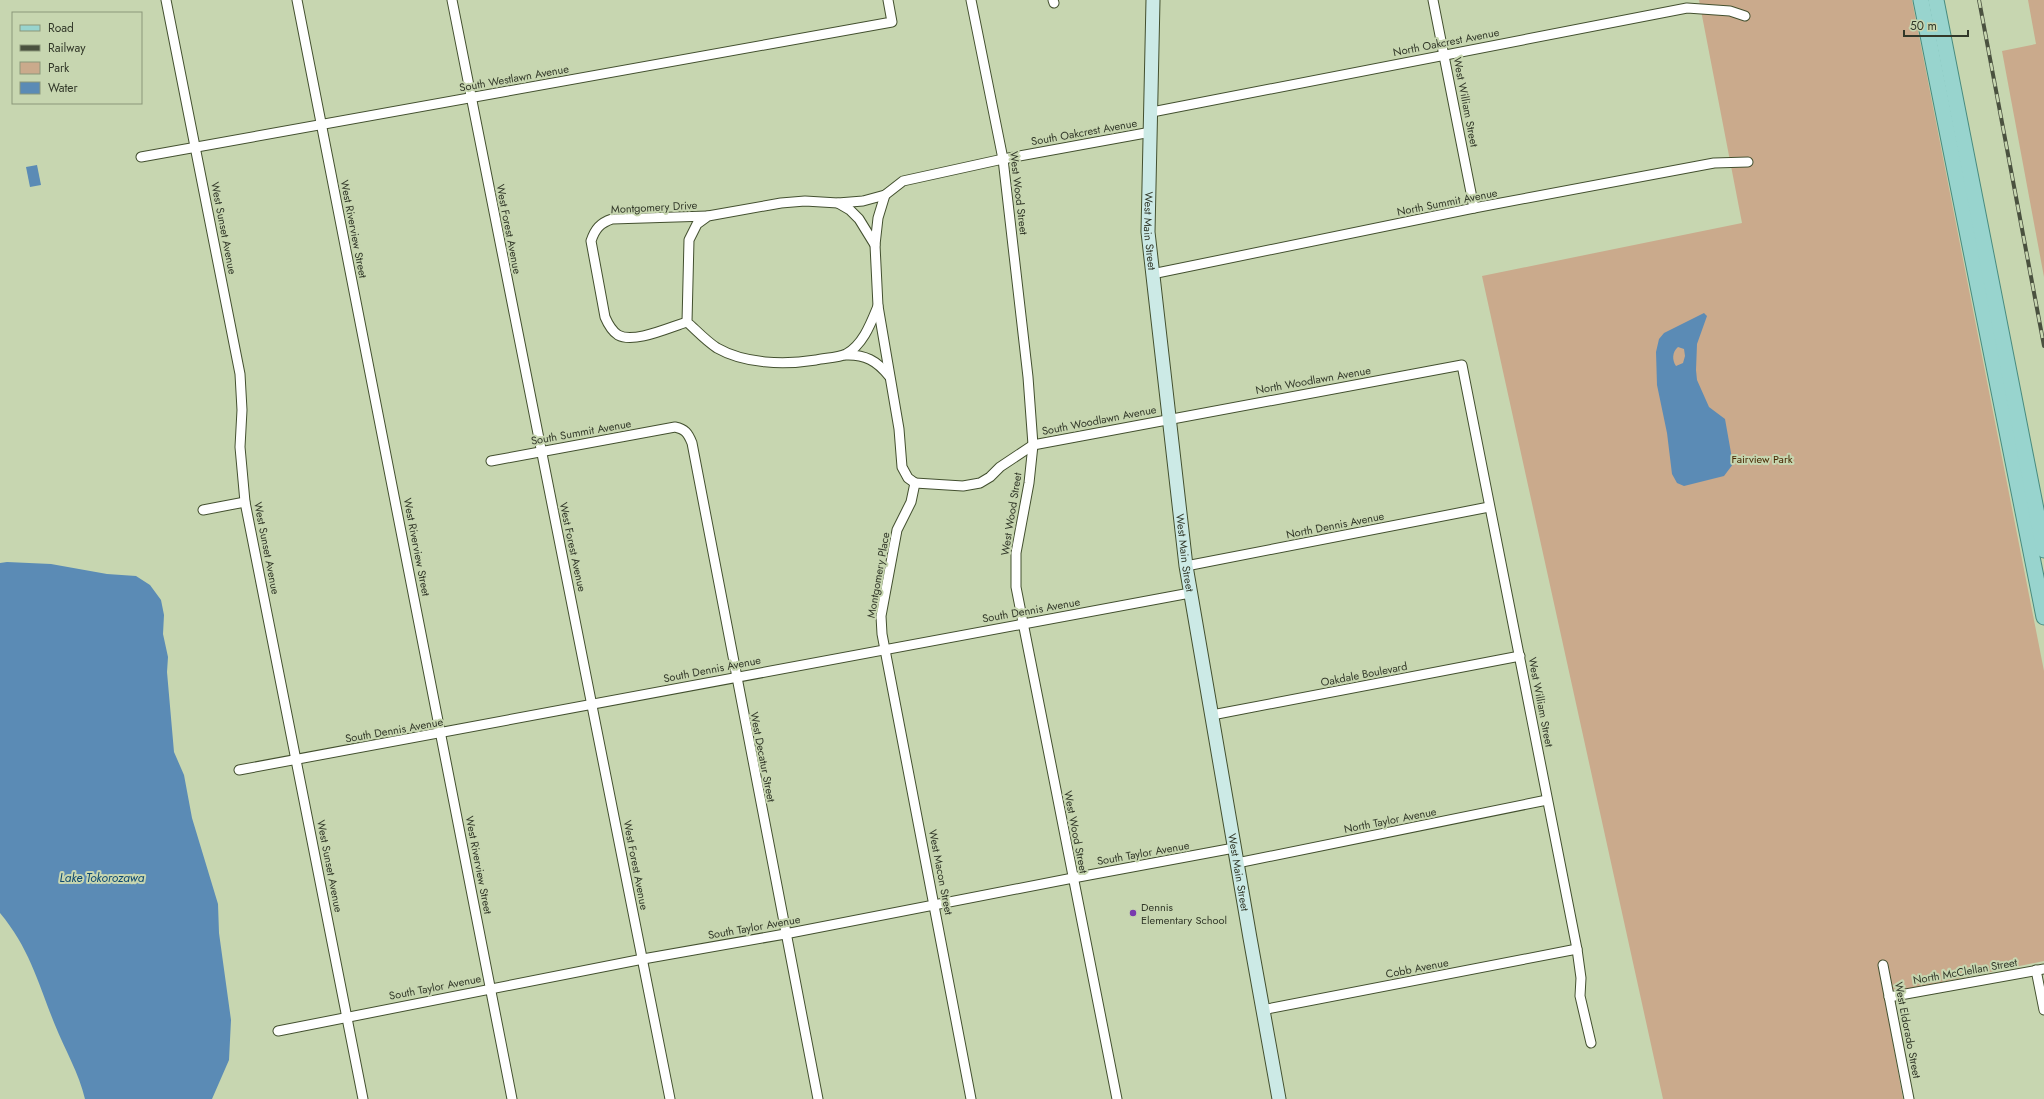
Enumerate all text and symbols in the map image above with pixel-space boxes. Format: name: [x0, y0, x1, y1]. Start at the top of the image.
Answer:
legend: [12, 12, 142, 104]
scale bar: [1904, 12, 1968, 38]
text: 50 m: [1910, 17, 1937, 35]
text: Road: [48, 19, 74, 37]
street label: North Oakcrest Avenue: [1392, 24, 1501, 60]
text: Railway: [48, 39, 86, 57]
street label: West William Street: [1449, 56, 1483, 149]
text: Park: [48, 59, 70, 77]
street label: South Westlawn Avenue: [458, 60, 570, 96]
text: Water: [48, 79, 79, 97]
street label: South Oakcrest Avenue: [1030, 115, 1139, 149]
street label: West Wood Street: [1006, 150, 1032, 236]
street label: West Riverview Street: [337, 179, 371, 280]
street label: West Sunset Avenue: [207, 180, 241, 276]
street label: West Forest Avenue: [492, 183, 526, 276]
street label: North Summit Avenue: [1395, 184, 1499, 220]
street label: West Main Street: [1140, 192, 1160, 271]
street label: Montgomery Drive: [610, 197, 698, 217]
street label: North Woodlawn Avenue: [1254, 362, 1372, 398]
street label: South Woodlawn Avenue: [1040, 401, 1158, 439]
street label: South Summit Avenue: [530, 415, 633, 449]
park label: Fairview Park: [1731, 451, 1793, 467]
street label: West Wood Street: [997, 471, 1026, 557]
street label: West Riverview Street: [400, 497, 434, 598]
street label: West Sunset Avenue: [250, 500, 284, 596]
street label: West Forest Avenue: [556, 501, 590, 594]
street label: North Dennis Avenue: [1285, 508, 1386, 542]
street label: West Main Street: [1172, 513, 1198, 593]
street label: Montgomery Place: [863, 531, 893, 619]
street label: South Dennis Avenue: [981, 593, 1082, 626]
street label: South Dennis Avenue: [662, 652, 762, 686]
street label: West William Street: [1524, 656, 1558, 749]
street label: Oakdale Boulevard: [1319, 658, 1409, 690]
street label: West Decatur Street: [746, 711, 780, 804]
street label: South Dennis Avenue: [344, 713, 445, 746]
street label: West Wood Street: [1060, 789, 1092, 875]
street label: North Taylor Avenue: [1342, 803, 1438, 837]
street label: West Riverview Street: [462, 815, 496, 916]
street label: West Sunset Avenue: [313, 818, 347, 914]
street label: West Forest Avenue: [619, 819, 653, 912]
street label: West Macon Street: [925, 828, 957, 916]
street label: West Main Street: [1224, 832, 1253, 913]
street label: South Taylor Avenue: [1096, 837, 1191, 869]
water label: Lake Tokorozawa: [60, 869, 145, 887]
place label: Dennis Elementary School: [1141, 899, 1227, 928]
marker: Dennis Elementary School: [1128, 908, 1138, 918]
street label: South Taylor Avenue: [707, 911, 802, 943]
street label: Cobb Avenue: [1384, 954, 1450, 982]
street label: North McClellan Street: [1912, 954, 2019, 988]
street label: South Taylor Avenue: [388, 970, 483, 1004]
street label: West Eldorado Street: [1891, 980, 1925, 1080]

